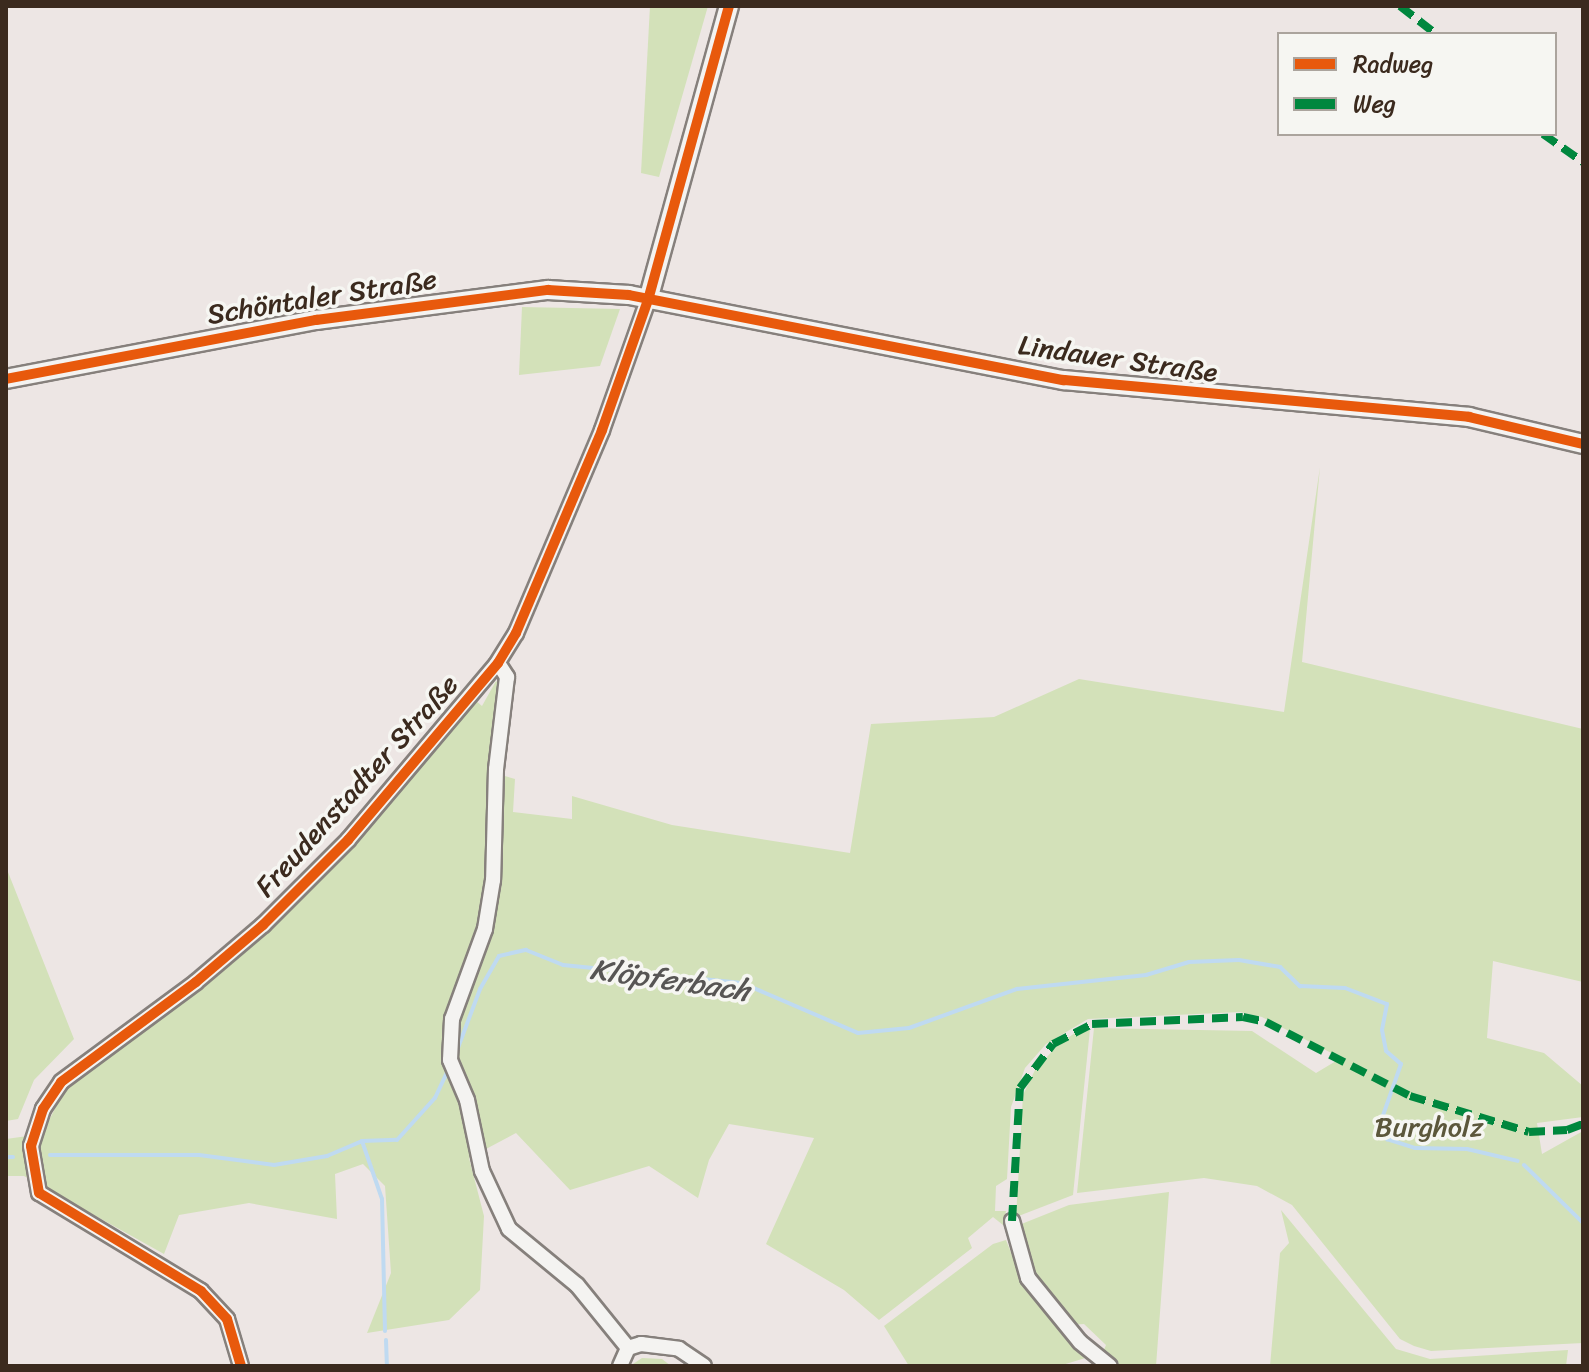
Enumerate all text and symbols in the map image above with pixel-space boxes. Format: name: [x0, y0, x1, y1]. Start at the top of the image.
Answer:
legend: [1277, 32, 1557, 136]
text: Radweg: [1353, 43, 1433, 85]
text: Weg: [1353, 83, 1396, 125]
street label: Schöntaler Straße: [205, 262, 439, 332]
street label: Lindauer Straße: [1016, 328, 1220, 390]
street label: Freudenstadter Straße: [248, 668, 466, 904]
water label: Klöpferbach: [588, 951, 752, 1009]
park label: Burgholz: [1375, 1110, 1483, 1144]

